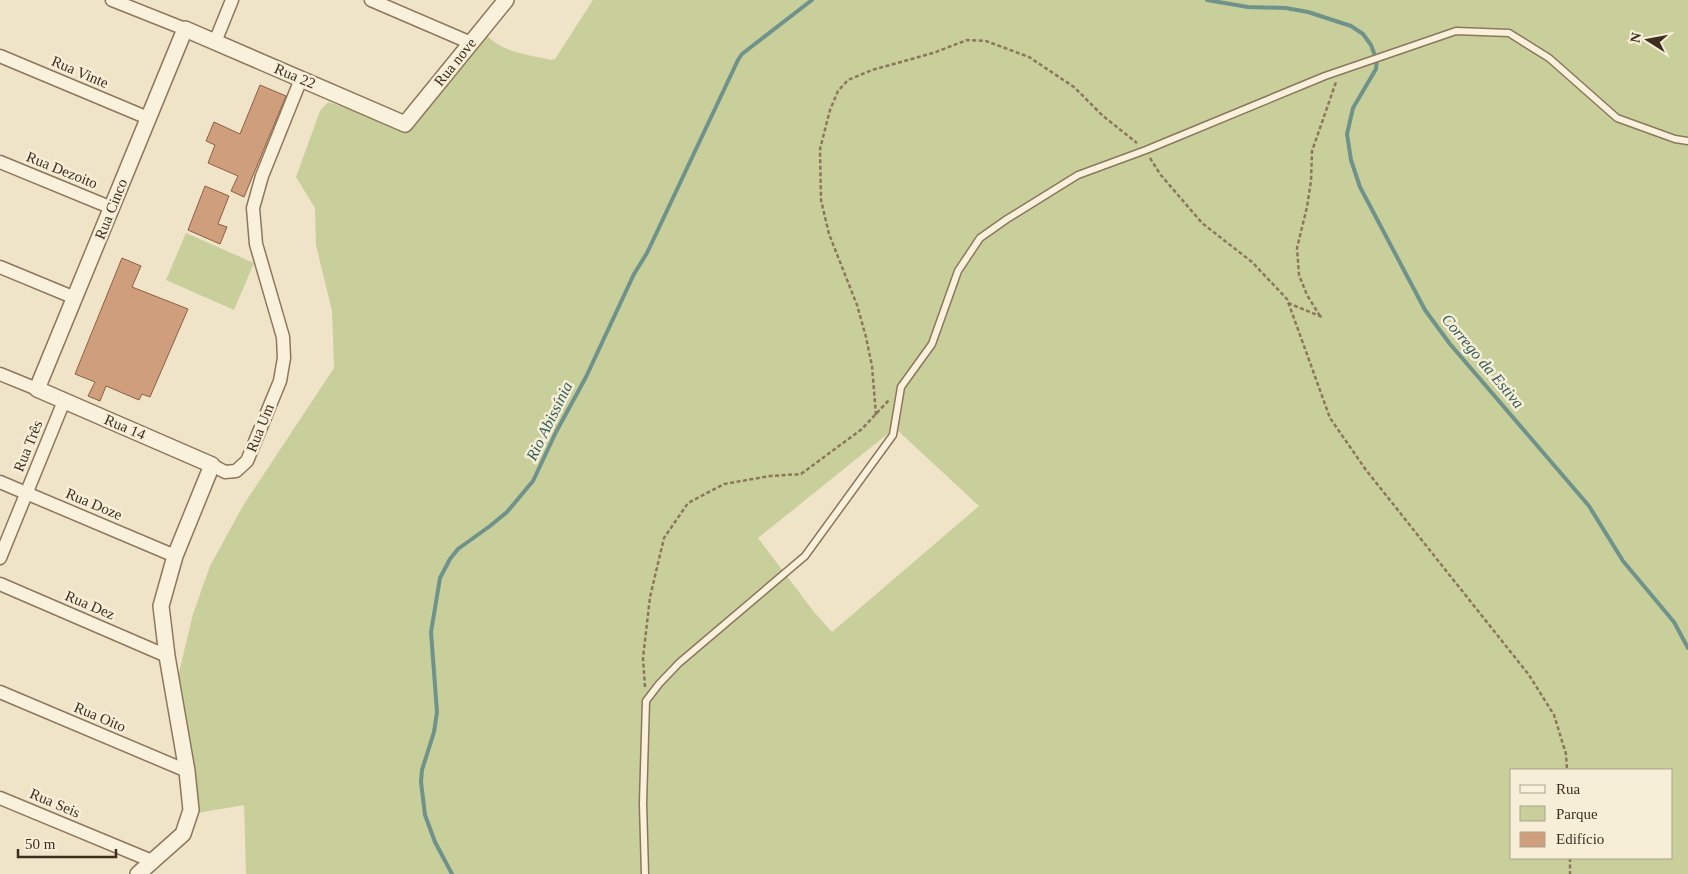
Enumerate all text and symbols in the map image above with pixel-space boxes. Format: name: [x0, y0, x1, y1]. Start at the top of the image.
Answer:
north arrow: [1623, 15, 1673, 65]
text: N: [1627, 31, 1644, 44]
street label: Rua nove: [431, 35, 479, 89]
street label: Rua Vinte: [49, 53, 111, 91]
street label: Rua 22: [272, 60, 318, 92]
street label: Rua Dezoito: [24, 148, 100, 192]
street label: Rua Cinco: [92, 176, 130, 242]
water label: Corrego da Estiva: [1438, 310, 1527, 412]
water label: Rio Abissínia: [522, 379, 575, 464]
street label: Rua Um: [243, 401, 277, 454]
street label: Rua 14: [102, 411, 148, 443]
street label: Rua Três: [11, 418, 46, 474]
street label: Rua Doze: [63, 485, 125, 523]
street label: Rua Dez: [63, 587, 117, 623]
street label: Rua Oito: [72, 699, 128, 735]
legend: [1510, 769, 1673, 859]
text: Rua: [1556, 781, 1581, 797]
street label: Rua Seis: [28, 785, 83, 821]
text: Parque: [1556, 806, 1598, 822]
scale bar: [18, 826, 115, 858]
text: Edifício: [1556, 831, 1604, 847]
text: 50 m: [25, 836, 56, 852]

